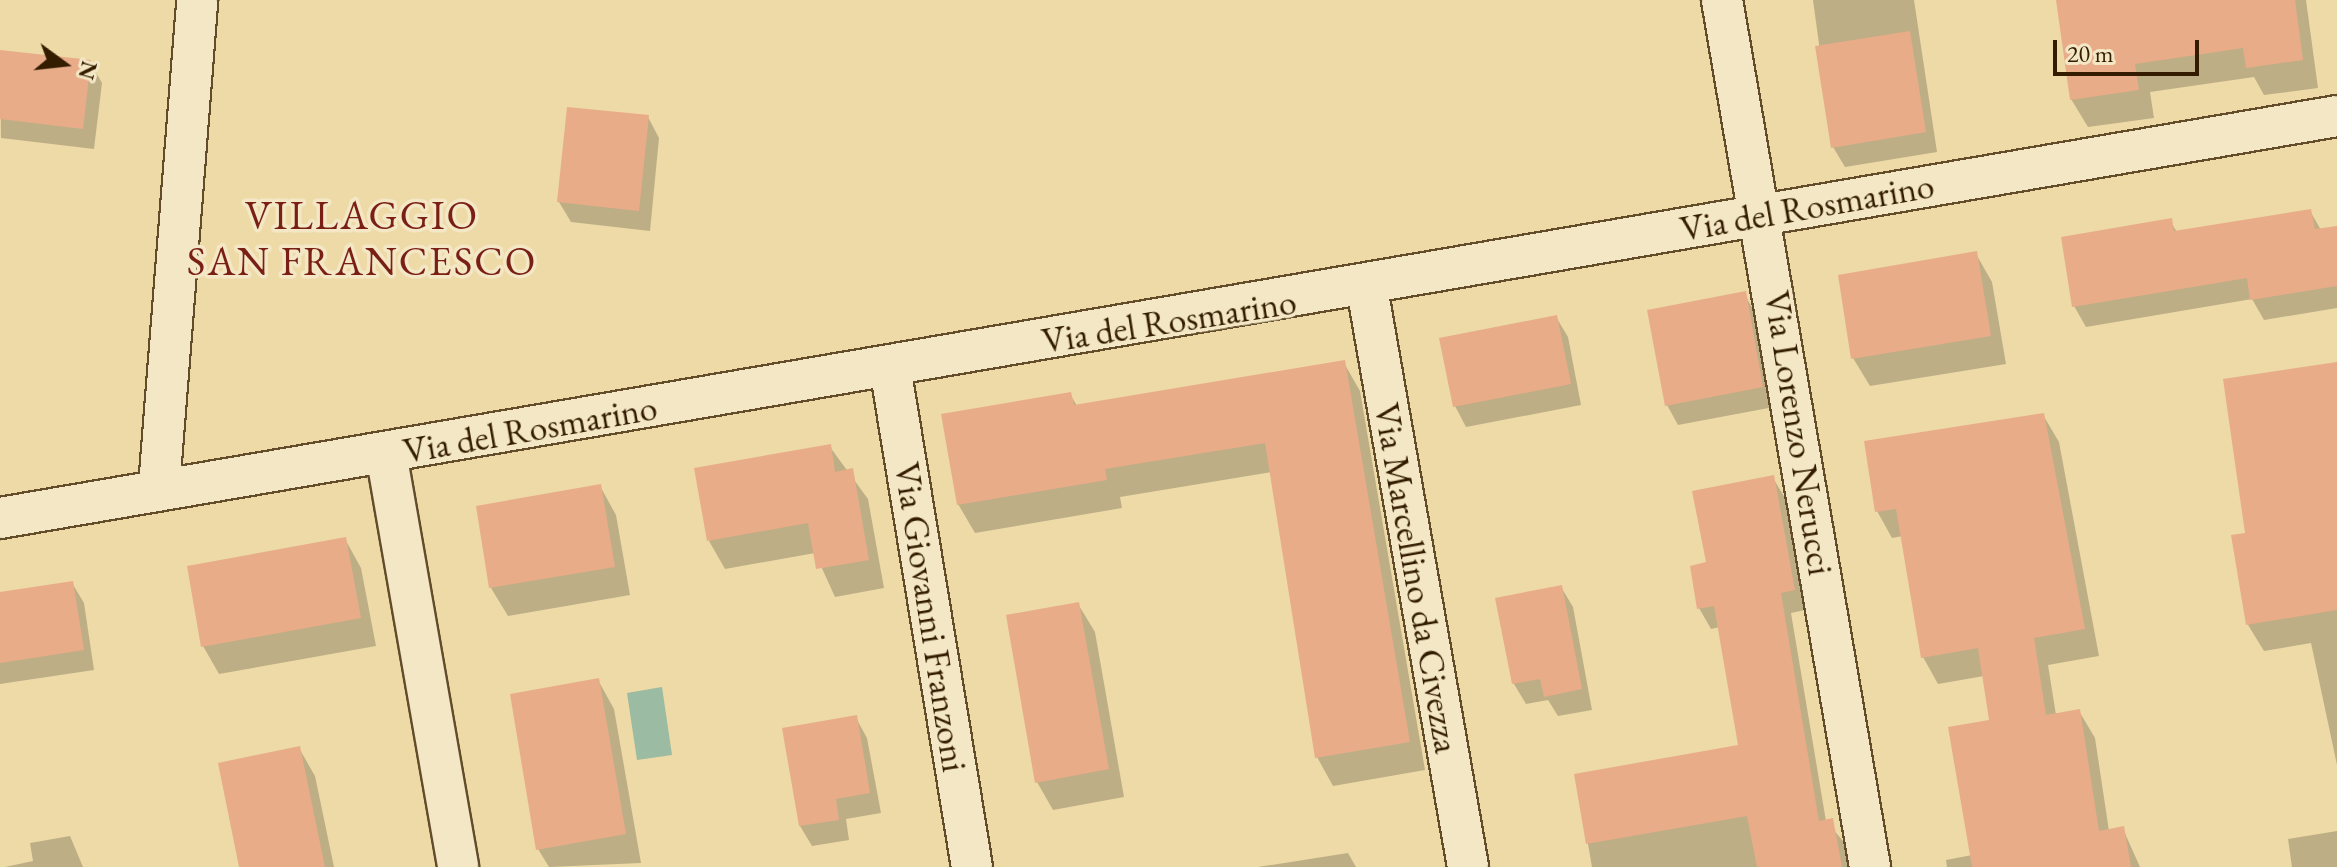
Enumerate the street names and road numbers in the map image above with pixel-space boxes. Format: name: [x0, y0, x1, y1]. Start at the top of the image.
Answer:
street label: Via del Rosmarino: [1677, 163, 1937, 251]
street label: Via del Rosmarino: [1039, 280, 1299, 362]
street label: Via Lorenzo Nerucci: [1755, 288, 1843, 578]
street label: Via del Rosmarino: [400, 385, 660, 473]
street label: Via Marcellino da Civezza: [1365, 400, 1469, 756]
street label: Via Giovanni Franzoni: [885, 459, 977, 775]

